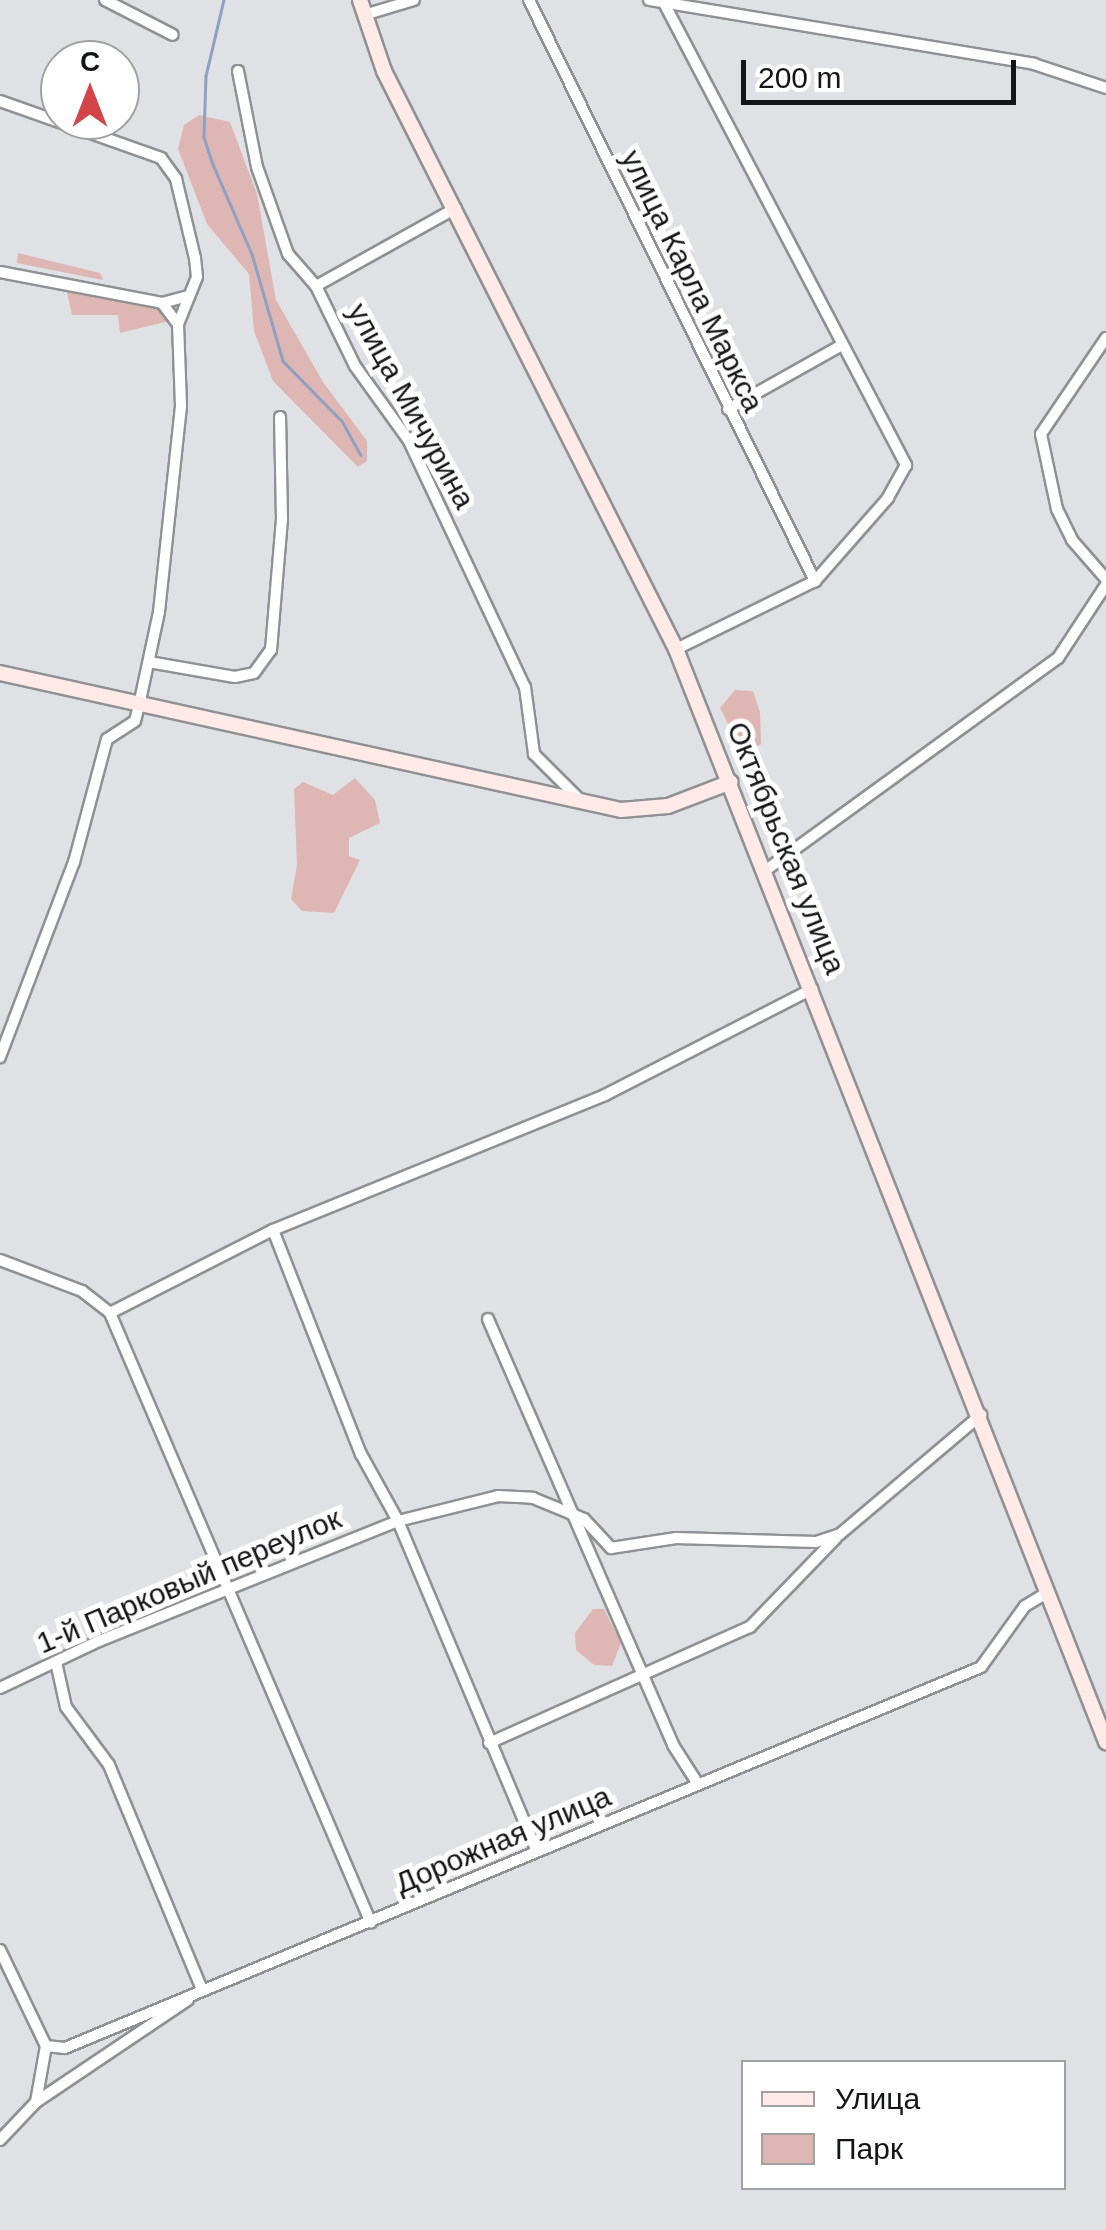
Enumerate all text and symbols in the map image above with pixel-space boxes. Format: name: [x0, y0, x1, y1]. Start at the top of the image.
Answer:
north arrow: [40, 40, 140, 140]
scale bar: [746, 40, 1021, 102]
text: С: [80, 46, 100, 77]
text: 200 m: [758, 61, 841, 94]
street label: улица Карла Маркса: [613, 144, 771, 418]
street label: улица Мичурина: [340, 297, 482, 515]
street label: Октябрьская улица: [719, 717, 853, 979]
street label: 1-й Парковый переулок: [31, 1500, 347, 1662]
street label: Дорожная улица: [390, 1778, 616, 1902]
legend: [741, 2060, 1066, 2190]
text: Улица: [835, 2082, 920, 2115]
text: Парк: [835, 2132, 903, 2165]

